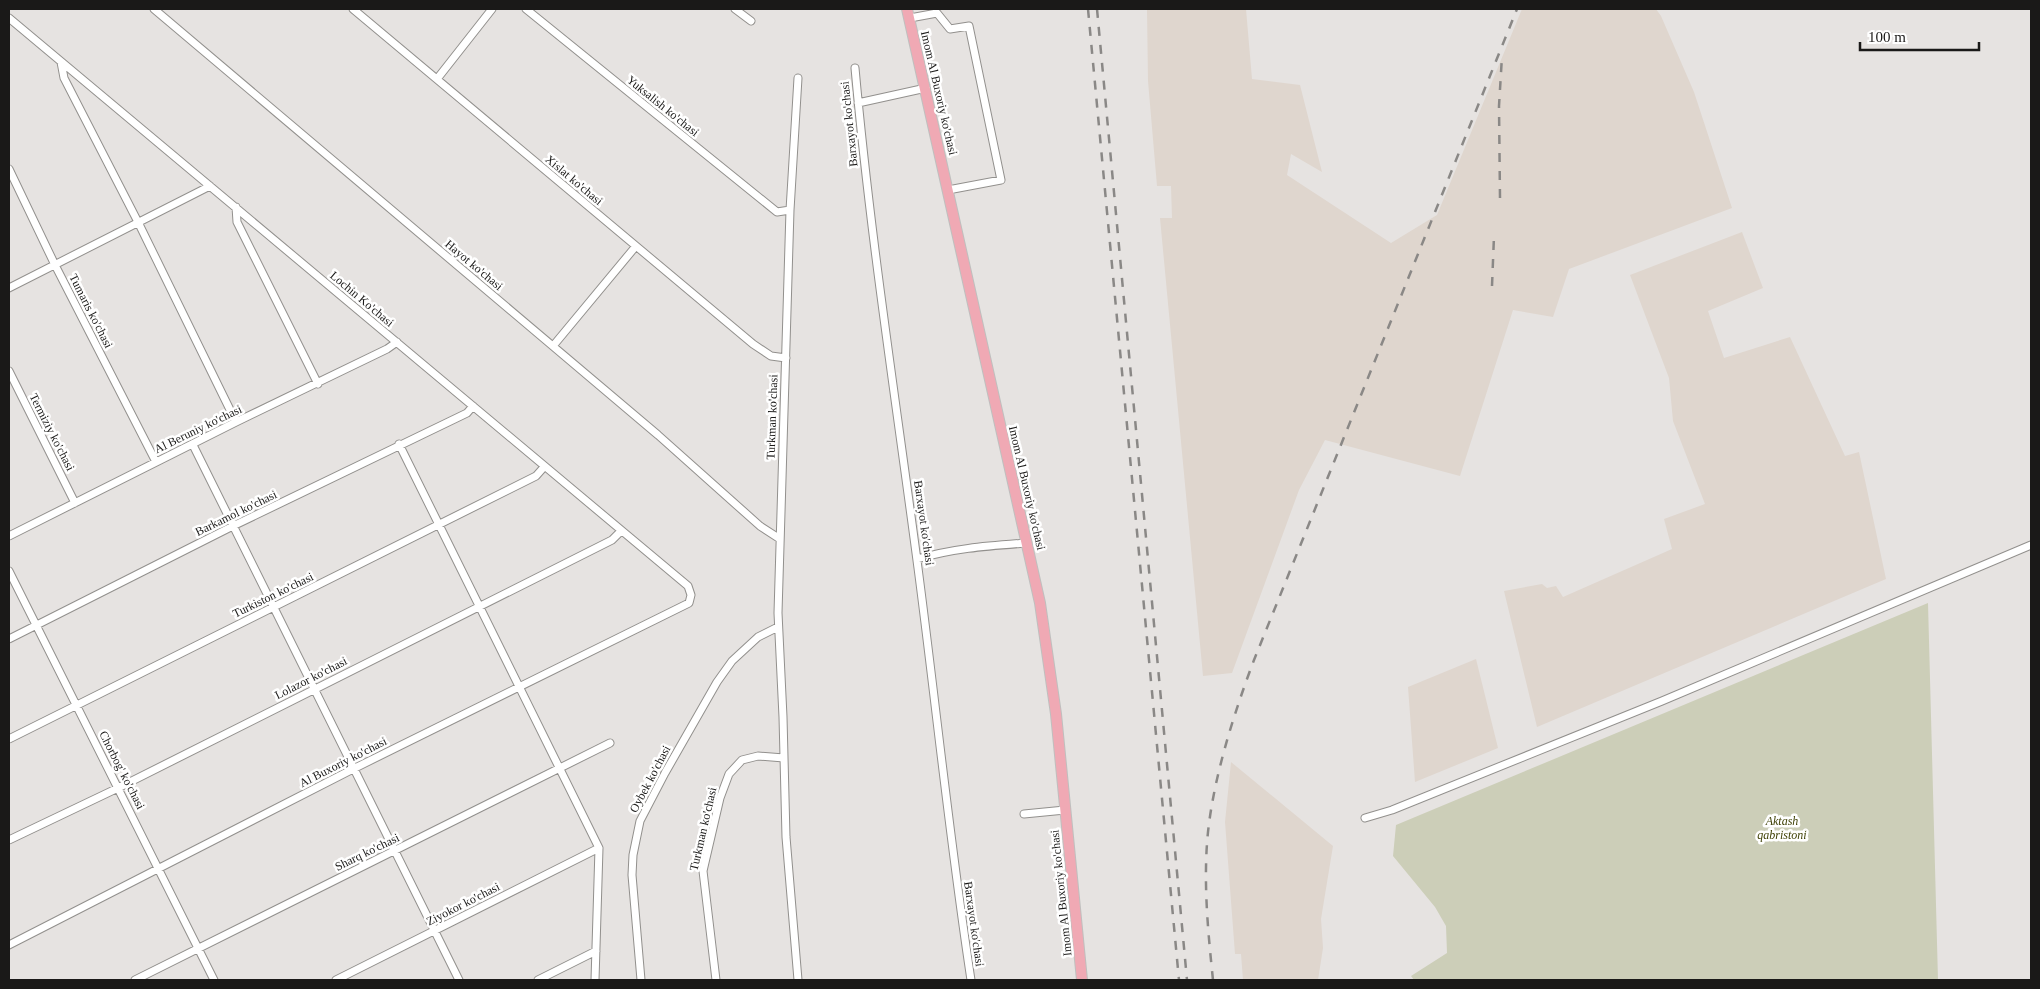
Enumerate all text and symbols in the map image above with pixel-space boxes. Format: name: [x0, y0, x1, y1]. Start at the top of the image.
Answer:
scale bar: [1860, 20, 1979, 52]
street label: Imom Al Buxoriy ko'chasi: [918, 29, 960, 157]
text: 100 m: [1868, 29, 1906, 45]
street label: Yuksalish ko'chasi: [624, 73, 702, 140]
street label: Barxayot ko'chasi: [837, 80, 860, 167]
street label: Xislat ko'chasi: [543, 152, 606, 208]
street label: Hayot ko'chasi: [442, 237, 506, 294]
street label: Lochin Ko'chasi: [327, 268, 397, 330]
street label: Tumaris ko'chasi: [66, 272, 116, 351]
street label: Turkman ko'chasi: [764, 373, 781, 460]
street label: Termiziy ko'chasi: [26, 391, 78, 474]
street label: Al Beruniy ko'chasi: [152, 401, 245, 456]
street label: Imom Al Buxoriy ko'chasi: [1006, 424, 1048, 552]
street label: Barxayot ko'chasi: [911, 480, 937, 567]
street label: Barkamol ko'chasi: [193, 487, 280, 539]
street label: Turkiston ko'chasi: [230, 569, 316, 621]
street label: Lolazor ko'chasi: [273, 654, 350, 702]
street label: Chorbog' ko'chasi: [96, 729, 148, 812]
street label: Al Buxoriy ko'chasi: [297, 734, 390, 790]
street label: Oybek ko'chasi: [626, 743, 674, 815]
street label: Turkman ko'chasi: [687, 785, 720, 872]
park label: Aktash qabristoni: [1757, 814, 1807, 842]
street label: Imom Al Buxoriy ko'chasi: [1047, 828, 1075, 957]
street label: Sharq ko'chasi: [333, 830, 402, 874]
street label: Ziyokor ko'chasi: [424, 879, 503, 929]
street label: Barxayot ko'chasi: [961, 881, 987, 968]

